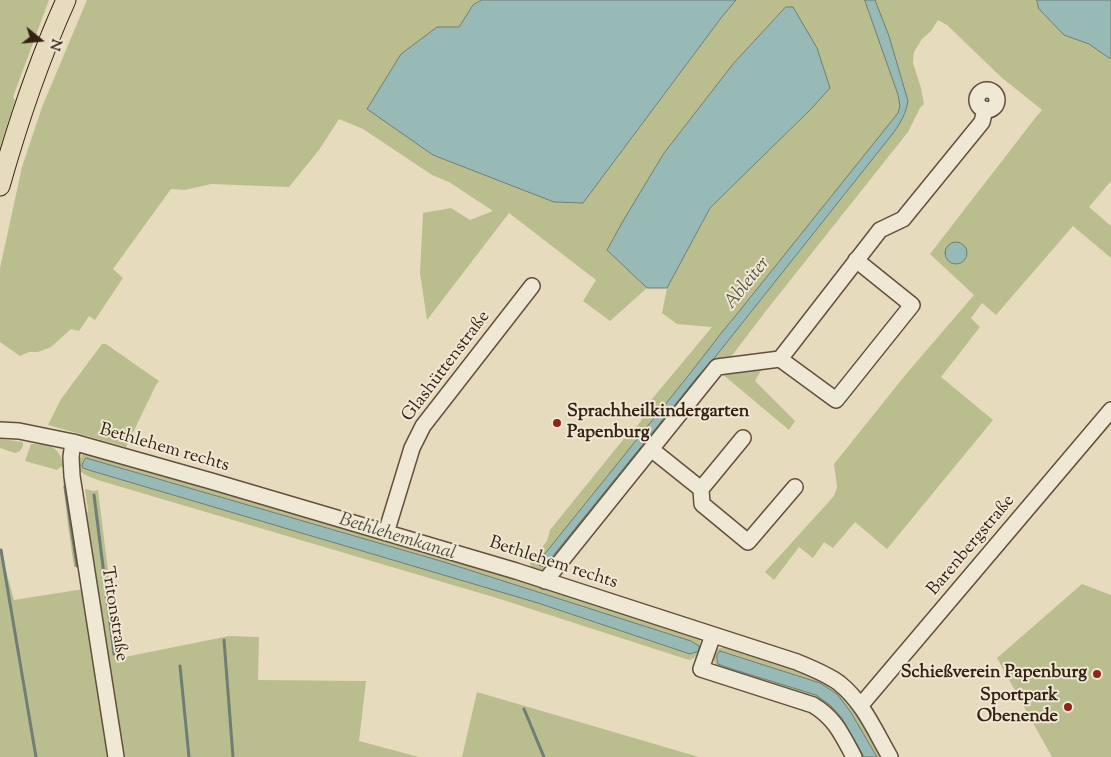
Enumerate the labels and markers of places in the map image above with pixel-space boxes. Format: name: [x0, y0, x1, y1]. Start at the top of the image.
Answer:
place label: Sprachheilkindergarten Papenburg: [567, 402, 749, 444]
marker: Sprachheilkindergarten Papenburg: [551, 417, 563, 429]
place label: Schießverein Papenburg: [901, 663, 1087, 685]
marker: Schießverein Papenburg: [1091, 668, 1103, 680]
place label: Sportpark Obenende: [977, 686, 1058, 729]
marker: Sportpark Obenende: [1062, 701, 1074, 713]

